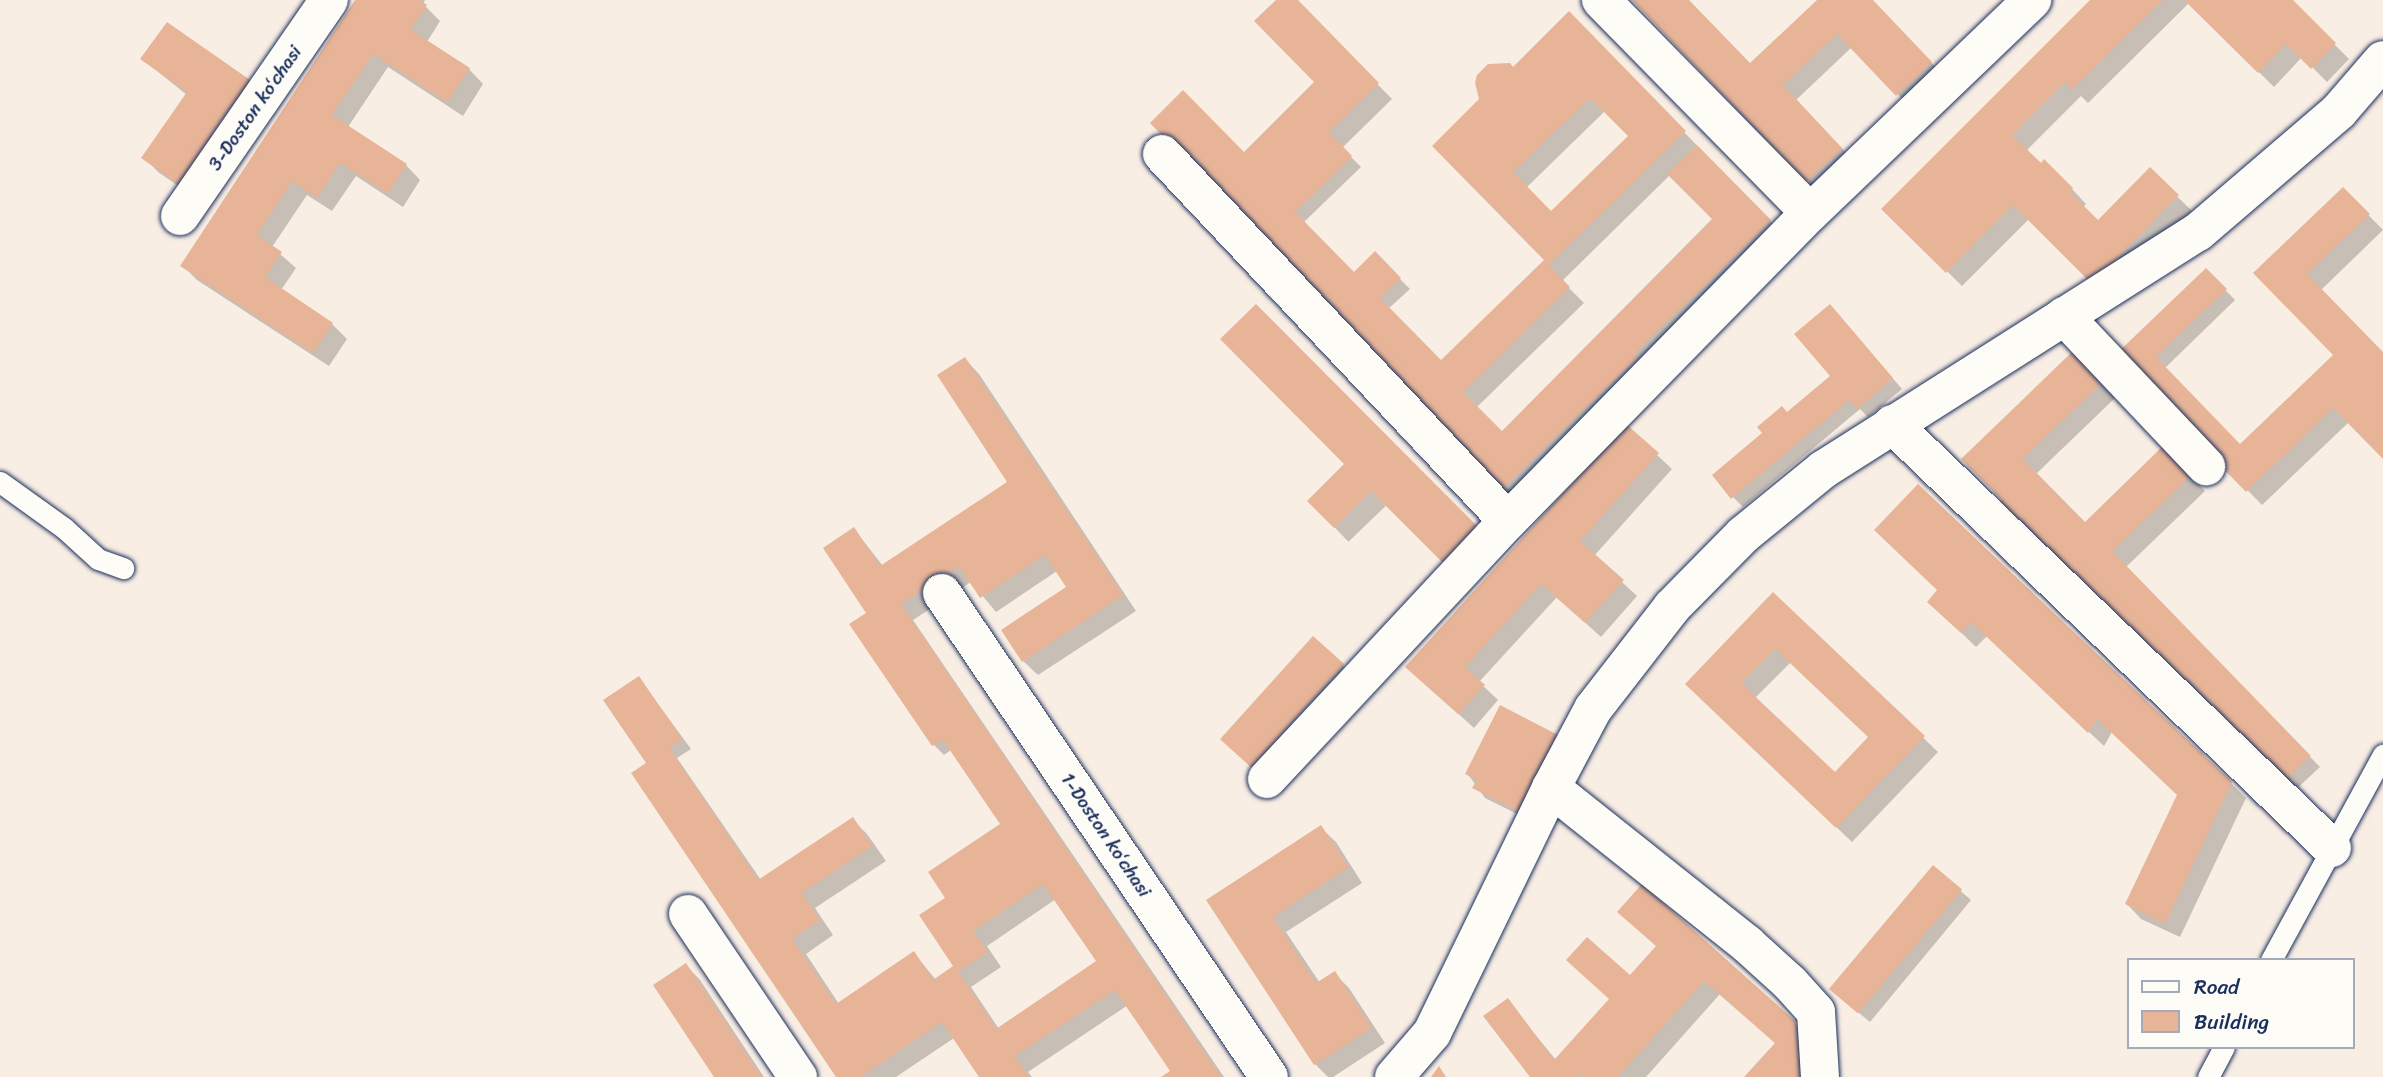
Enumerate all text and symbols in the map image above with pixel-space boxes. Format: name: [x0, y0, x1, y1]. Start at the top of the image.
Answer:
street label: 3-Doston koʻchasi: [203, 41, 307, 175]
street label: 1-Doston koʻchasi: [1056, 769, 1156, 901]
legend: [2128, 958, 2355, 1049]
text: Road: [2194, 968, 2239, 1006]
text: Building: [2194, 1003, 2269, 1041]

